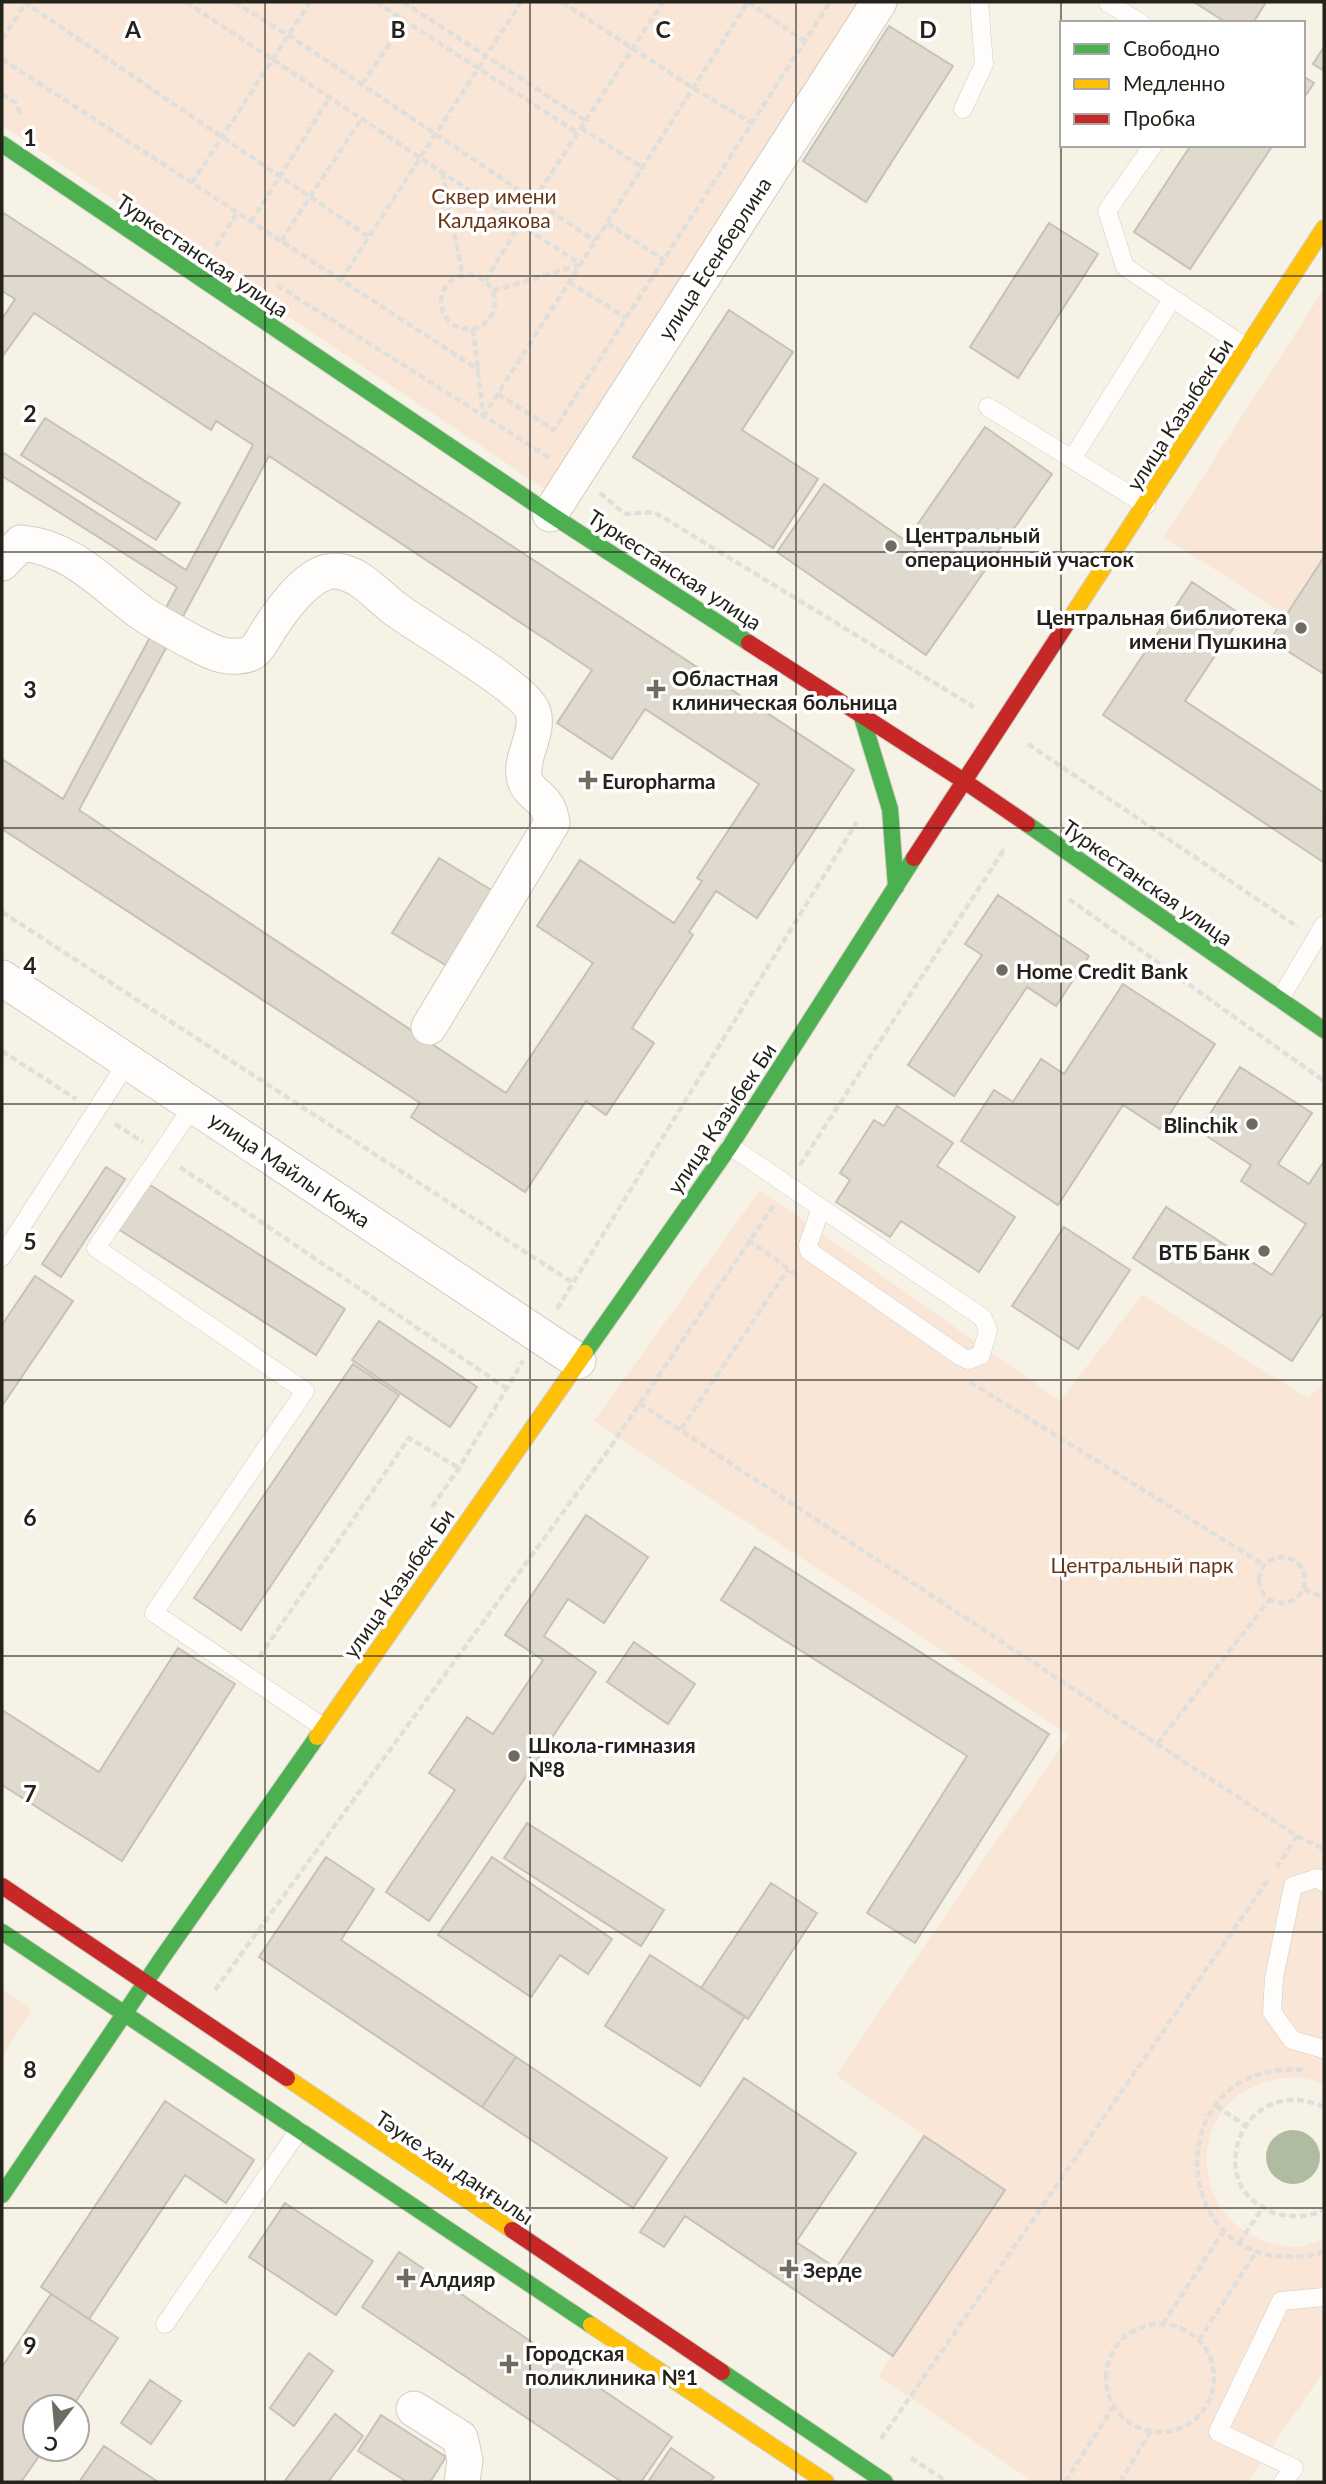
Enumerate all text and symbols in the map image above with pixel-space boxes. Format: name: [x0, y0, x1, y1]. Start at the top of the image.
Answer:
text: A: [124, 15, 142, 43]
text: B: [390, 15, 406, 43]
text: C: [655, 15, 671, 43]
text: D: [919, 15, 937, 43]
legend: [1060, 21, 1305, 147]
text: Свободно: [1123, 35, 1220, 60]
text: Медленно: [1123, 70, 1225, 95]
text: Пробка: [1123, 105, 1196, 130]
text: 1: [23, 123, 37, 151]
street label: улица Есенберлина: [652, 172, 776, 344]
park label: Сквер имени Калдаякова: [431, 183, 557, 232]
street label: Туркестанская улица: [112, 188, 294, 322]
street label: улица Казыбек Би: [1121, 333, 1237, 495]
text: 2: [23, 399, 37, 427]
street label: Туркестанская улица: [584, 504, 766, 634]
place label: Центральный операционный участок: [905, 522, 1134, 571]
marker: Центральный операционный участок: [883, 538, 899, 554]
place label: Центральная библиотека имени Пушкина: [1036, 604, 1287, 653]
marker: Центральная библиотека имени Пушкина: [1293, 620, 1309, 636]
place label: Областная клиническая больница: [672, 665, 897, 714]
text: 3: [23, 675, 37, 703]
marker: Областная клиническая больница: [646, 679, 666, 699]
place label: Europharma: [602, 768, 716, 793]
marker: Europharma: [580, 772, 596, 788]
street label: Туркестанская улица: [1058, 814, 1238, 950]
text: 4: [23, 951, 37, 979]
place label: Home Credit Bank: [1016, 958, 1189, 983]
marker: Home Credit Bank: [994, 962, 1010, 978]
street label: улица Казыбек Би: [661, 1038, 781, 1198]
street label: улица Майлы Кожа: [205, 1106, 375, 1232]
place label: Blinchik: [1163, 1112, 1239, 1137]
marker: Blinchik: [1244, 1116, 1260, 1132]
text: 5: [23, 1227, 37, 1255]
place label: ВТБ Банк: [1158, 1239, 1251, 1264]
marker: ВТБ Банк: [1256, 1243, 1272, 1259]
text: 6: [23, 1503, 37, 1531]
street label: улица Казыбек Би: [337, 1504, 459, 1662]
park label: Центральный парк: [1050, 1552, 1234, 1577]
place label: Школа-гимназия №8: [528, 1732, 696, 1781]
marker: Школа-гимназия №8: [506, 1748, 522, 1764]
text: 7: [23, 1779, 37, 1807]
text: 8: [23, 2055, 37, 2083]
street label: Тәуке хан даңғылы: [371, 2105, 539, 2229]
place label: Зерде: [803, 2257, 862, 2282]
marker: Зерде: [781, 2261, 797, 2277]
place label: Алдияр: [419, 2266, 496, 2291]
marker: Алдияр: [398, 2270, 414, 2286]
text: 9: [23, 2331, 37, 2359]
place label: Городская поликлиника №1: [525, 2340, 698, 2389]
marker: Городская поликлиника №1: [499, 2354, 519, 2374]
north arrow: [21, 2393, 91, 2463]
text: С: [42, 2432, 60, 2458]

